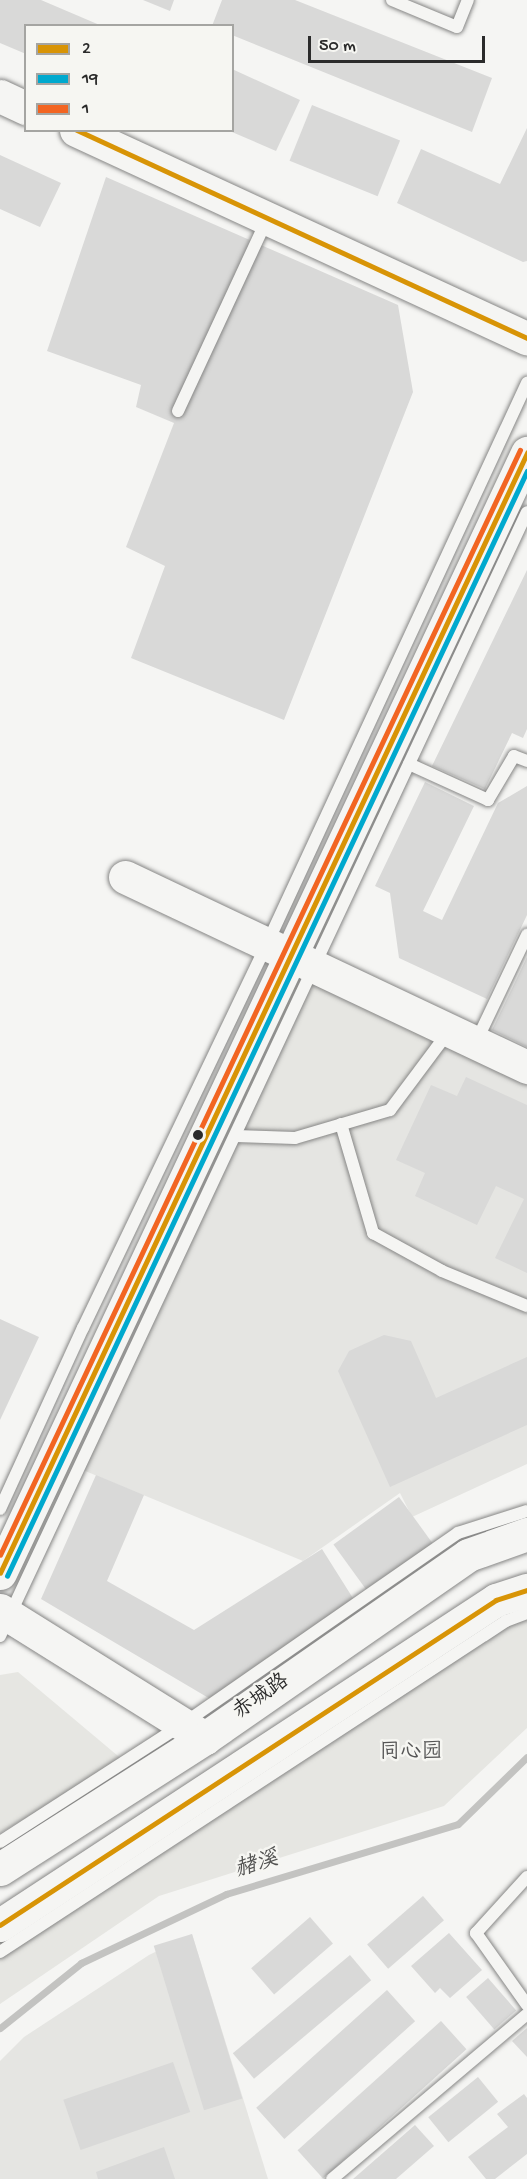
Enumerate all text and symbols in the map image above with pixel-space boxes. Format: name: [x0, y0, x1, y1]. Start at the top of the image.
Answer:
legend: [24, 24, 234, 132]
scale bar: [311, 24, 488, 62]
text: 50 m: [319, 36, 356, 57]
text: 2: [82, 39, 91, 60]
text: 19: [82, 69, 98, 90]
text: 1: [82, 99, 89, 120]
unlabelled marker: [192, 1129, 204, 1141]
street label: 赤城路: [229, 1670, 295, 1726]
park label: 同心园: [380, 1741, 442, 1767]
water label: 赭溪: [232, 1847, 282, 1885]

